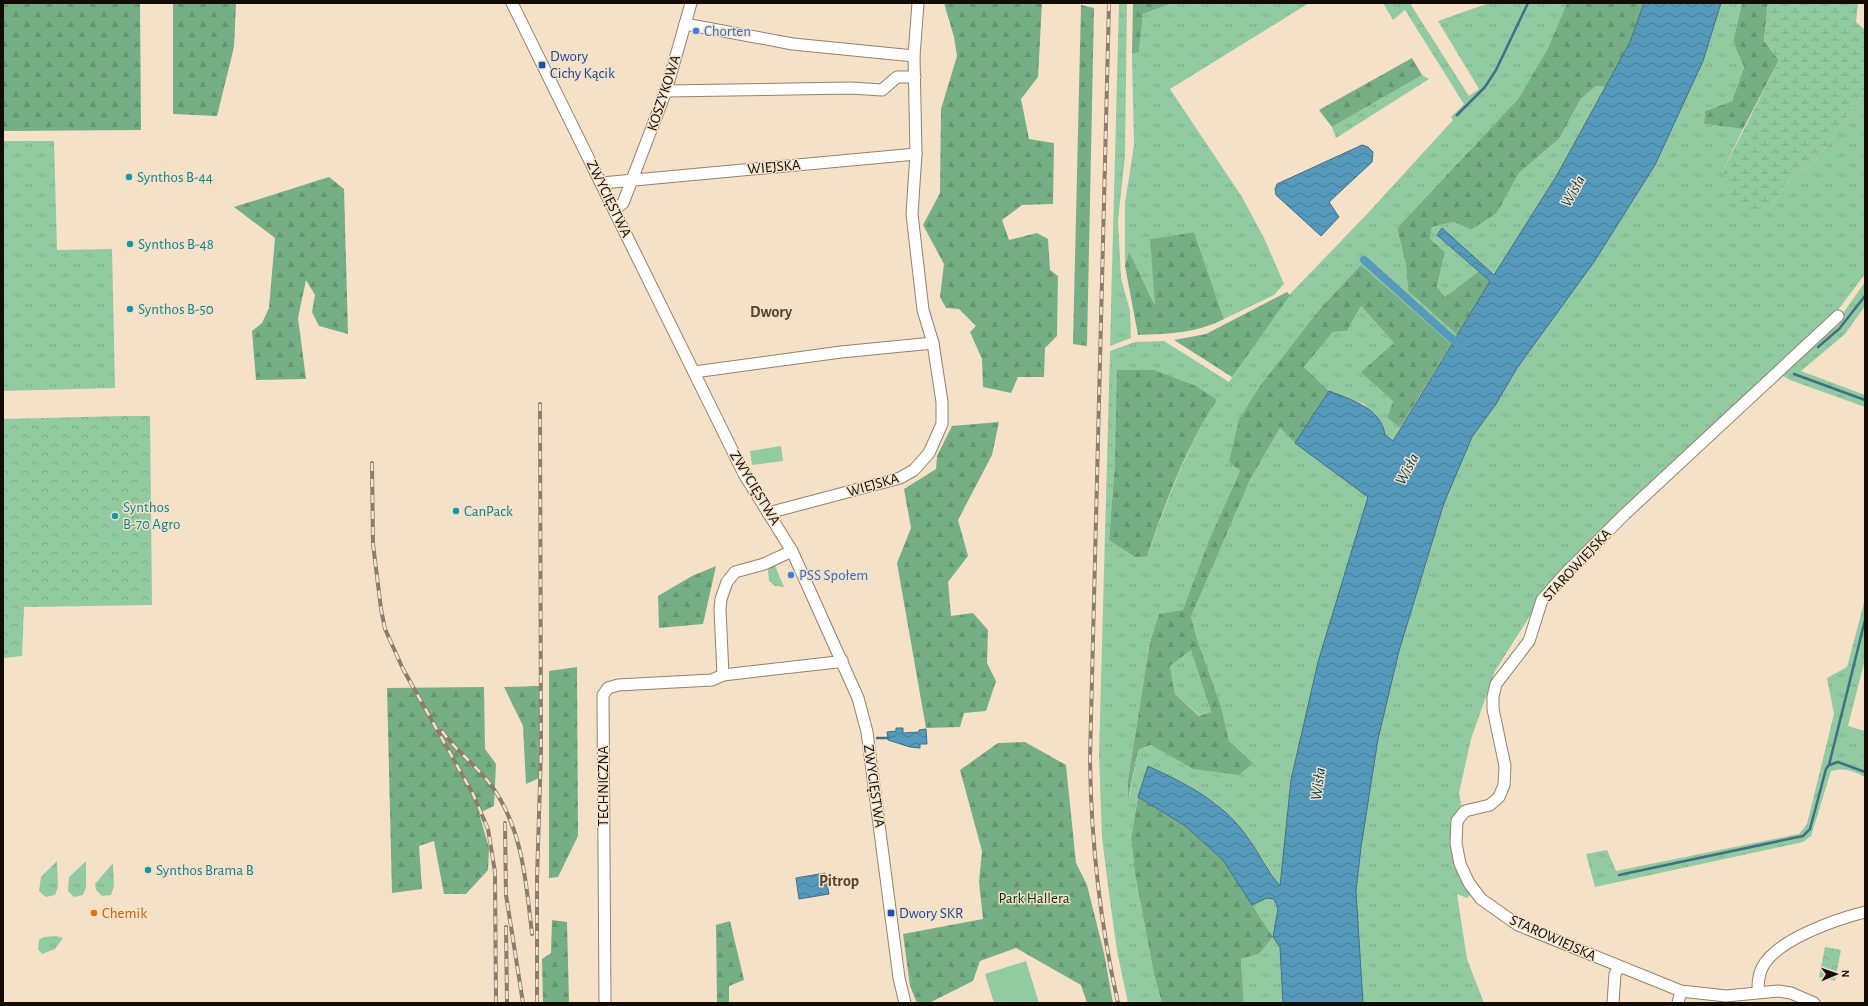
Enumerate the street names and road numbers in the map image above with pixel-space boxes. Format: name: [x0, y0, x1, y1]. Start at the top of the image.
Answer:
street label: KOSZYKOWA: [645, 53, 683, 133]
street label: WIEJSKA: [747, 157, 801, 177]
street label: ZWYCIĘSTWA: [584, 158, 634, 240]
street label: ZWYCIĘSTWA: [727, 448, 783, 528]
street label: WIEJSKA: [845, 470, 901, 500]
street label: STAROWIEJSKA: [1540, 526, 1614, 604]
street label: ZWYCIĘSTWA: [861, 744, 887, 829]
street label: TECHNICZNA: [596, 745, 611, 827]
street label: STAROWIEJSKA: [1508, 912, 1599, 964]

